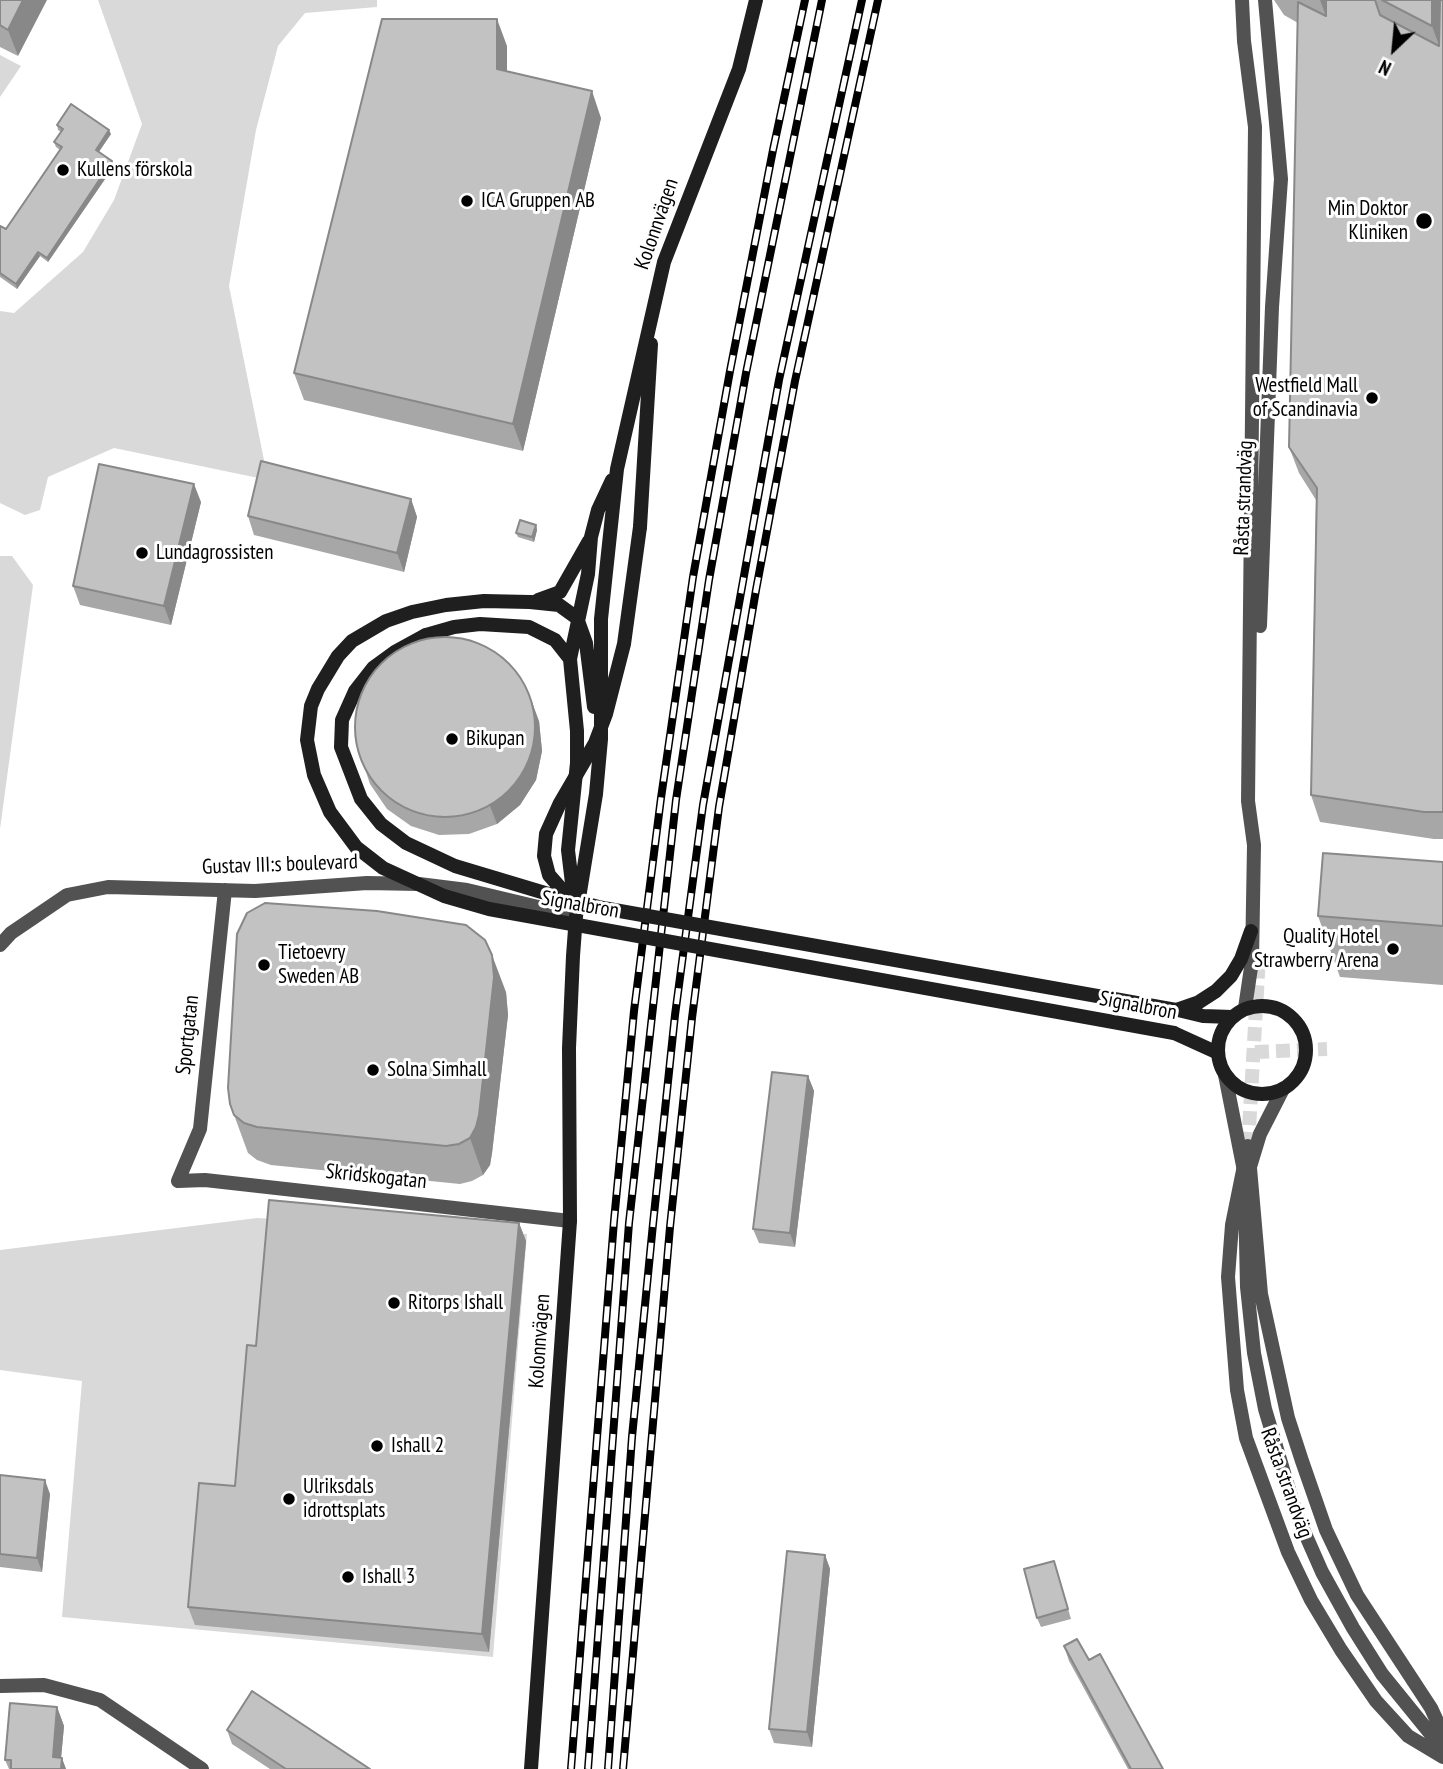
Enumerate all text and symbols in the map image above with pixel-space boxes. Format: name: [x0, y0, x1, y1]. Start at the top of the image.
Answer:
north arrow: [1359, 14, 1429, 84]
text: N: [1375, 55, 1395, 81]
place label: Kullens förskola: [77, 157, 193, 183]
marker: Kullens förskola: [55, 162, 71, 178]
street label: Kolonnvägen: [630, 175, 684, 273]
place label: ICA Gruppen AB: [481, 188, 595, 214]
marker: ICA Gruppen AB: [459, 193, 475, 209]
place label: Min Doktor Kliniken: [1328, 196, 1408, 246]
marker: Min Doktor Kliniken: [1414, 211, 1434, 231]
place label: Westfield Mall of Scandinavia: [1253, 373, 1358, 423]
marker: Westfield Mall of Scandinavia: [1364, 390, 1380, 406]
street label: Råsta strandväg: [1229, 440, 1259, 556]
place label: Lundagrossisten: [156, 540, 273, 566]
marker: Lundagrossisten: [134, 545, 150, 561]
place label: Bikupan: [466, 726, 524, 752]
marker: Bikupan: [444, 731, 460, 747]
street label: Gustav III:s boulevard: [202, 850, 358, 880]
street label: Signalbron: [539, 886, 621, 924]
place label: Quality Hotel Strawberry Arena: [1254, 924, 1379, 974]
place label: Tietoevry Sweden AB: [278, 940, 359, 990]
marker: Quality Hotel Strawberry Arena: [1385, 941, 1401, 957]
marker: Tietoevry Sweden AB: [256, 957, 272, 973]
street label: Signalbron: [1097, 986, 1179, 1026]
street label: Sportgatan: [171, 994, 205, 1076]
place label: Solna Simhall: [387, 1057, 487, 1083]
marker: Solna Simhall: [365, 1062, 381, 1078]
street label: Skridskogatan: [324, 1159, 428, 1195]
place label: Ritorps Ishall: [408, 1290, 503, 1316]
street label: Kolonnvägen: [524, 1293, 556, 1389]
marker: Ritorps Ishall: [386, 1295, 402, 1311]
street label: Råsta strandväg: [1254, 1425, 1318, 1541]
place label: Ishall 2: [391, 1433, 444, 1459]
marker: Ishall 2: [369, 1438, 385, 1454]
place label: Ulriksdals idrottsplats: [303, 1474, 385, 1524]
marker: Ulriksdals idrottsplats: [281, 1491, 297, 1507]
place label: Ishall 3: [362, 1564, 415, 1590]
marker: Ishall 3: [340, 1569, 356, 1585]

